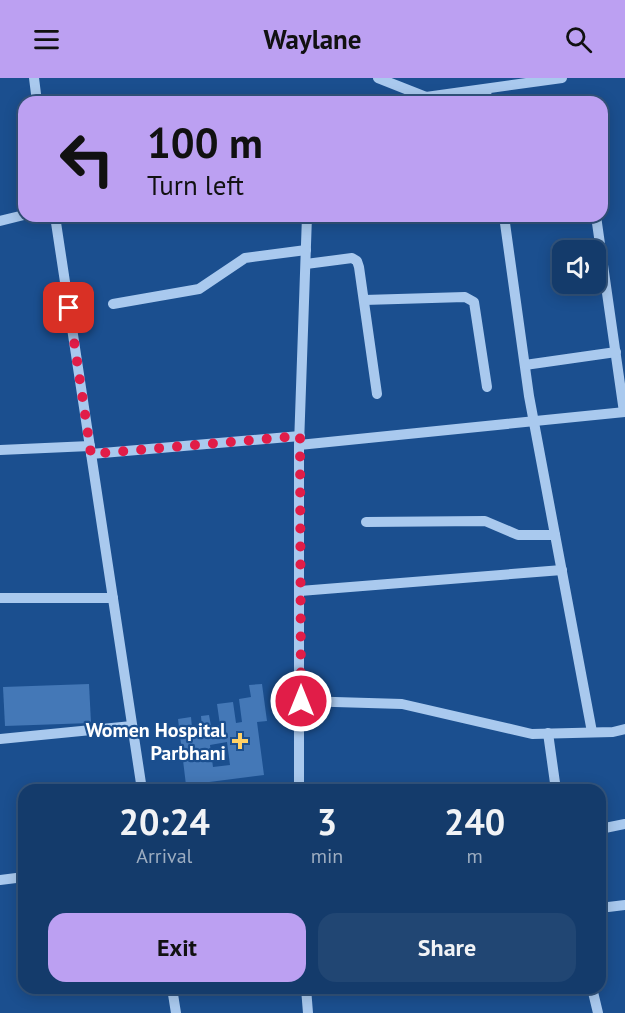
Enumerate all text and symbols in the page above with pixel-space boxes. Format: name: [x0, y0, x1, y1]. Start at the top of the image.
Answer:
text: Waylane: [263, 22, 362, 56]
icon: menu: [30, 23, 63, 56]
icon: search: [562, 23, 595, 56]
text: 100 m: [147, 115, 263, 170]
icon: left: [48, 120, 126, 198]
text: Turn left: [147, 168, 244, 202]
map controls: [552, 240, 606, 294]
button: sound: [552, 240, 606, 294]
pin: [43, 282, 94, 333]
icon: arrive: [52, 291, 85, 324]
position arrow: [269, 669, 333, 733]
place label: Women Hospital Parbhani: [86, 717, 226, 766]
marker: Women Hospital Parbhani: [231, 732, 249, 750]
text: 20:24: [119, 798, 210, 845]
text: 3: [317, 798, 337, 845]
text: 240: [444, 798, 505, 845]
text: Arrival: [136, 843, 192, 869]
text: min: [311, 843, 343, 869]
text: m: [467, 843, 483, 869]
button: Exit: [48, 913, 306, 982]
button: Share: [318, 913, 576, 982]

